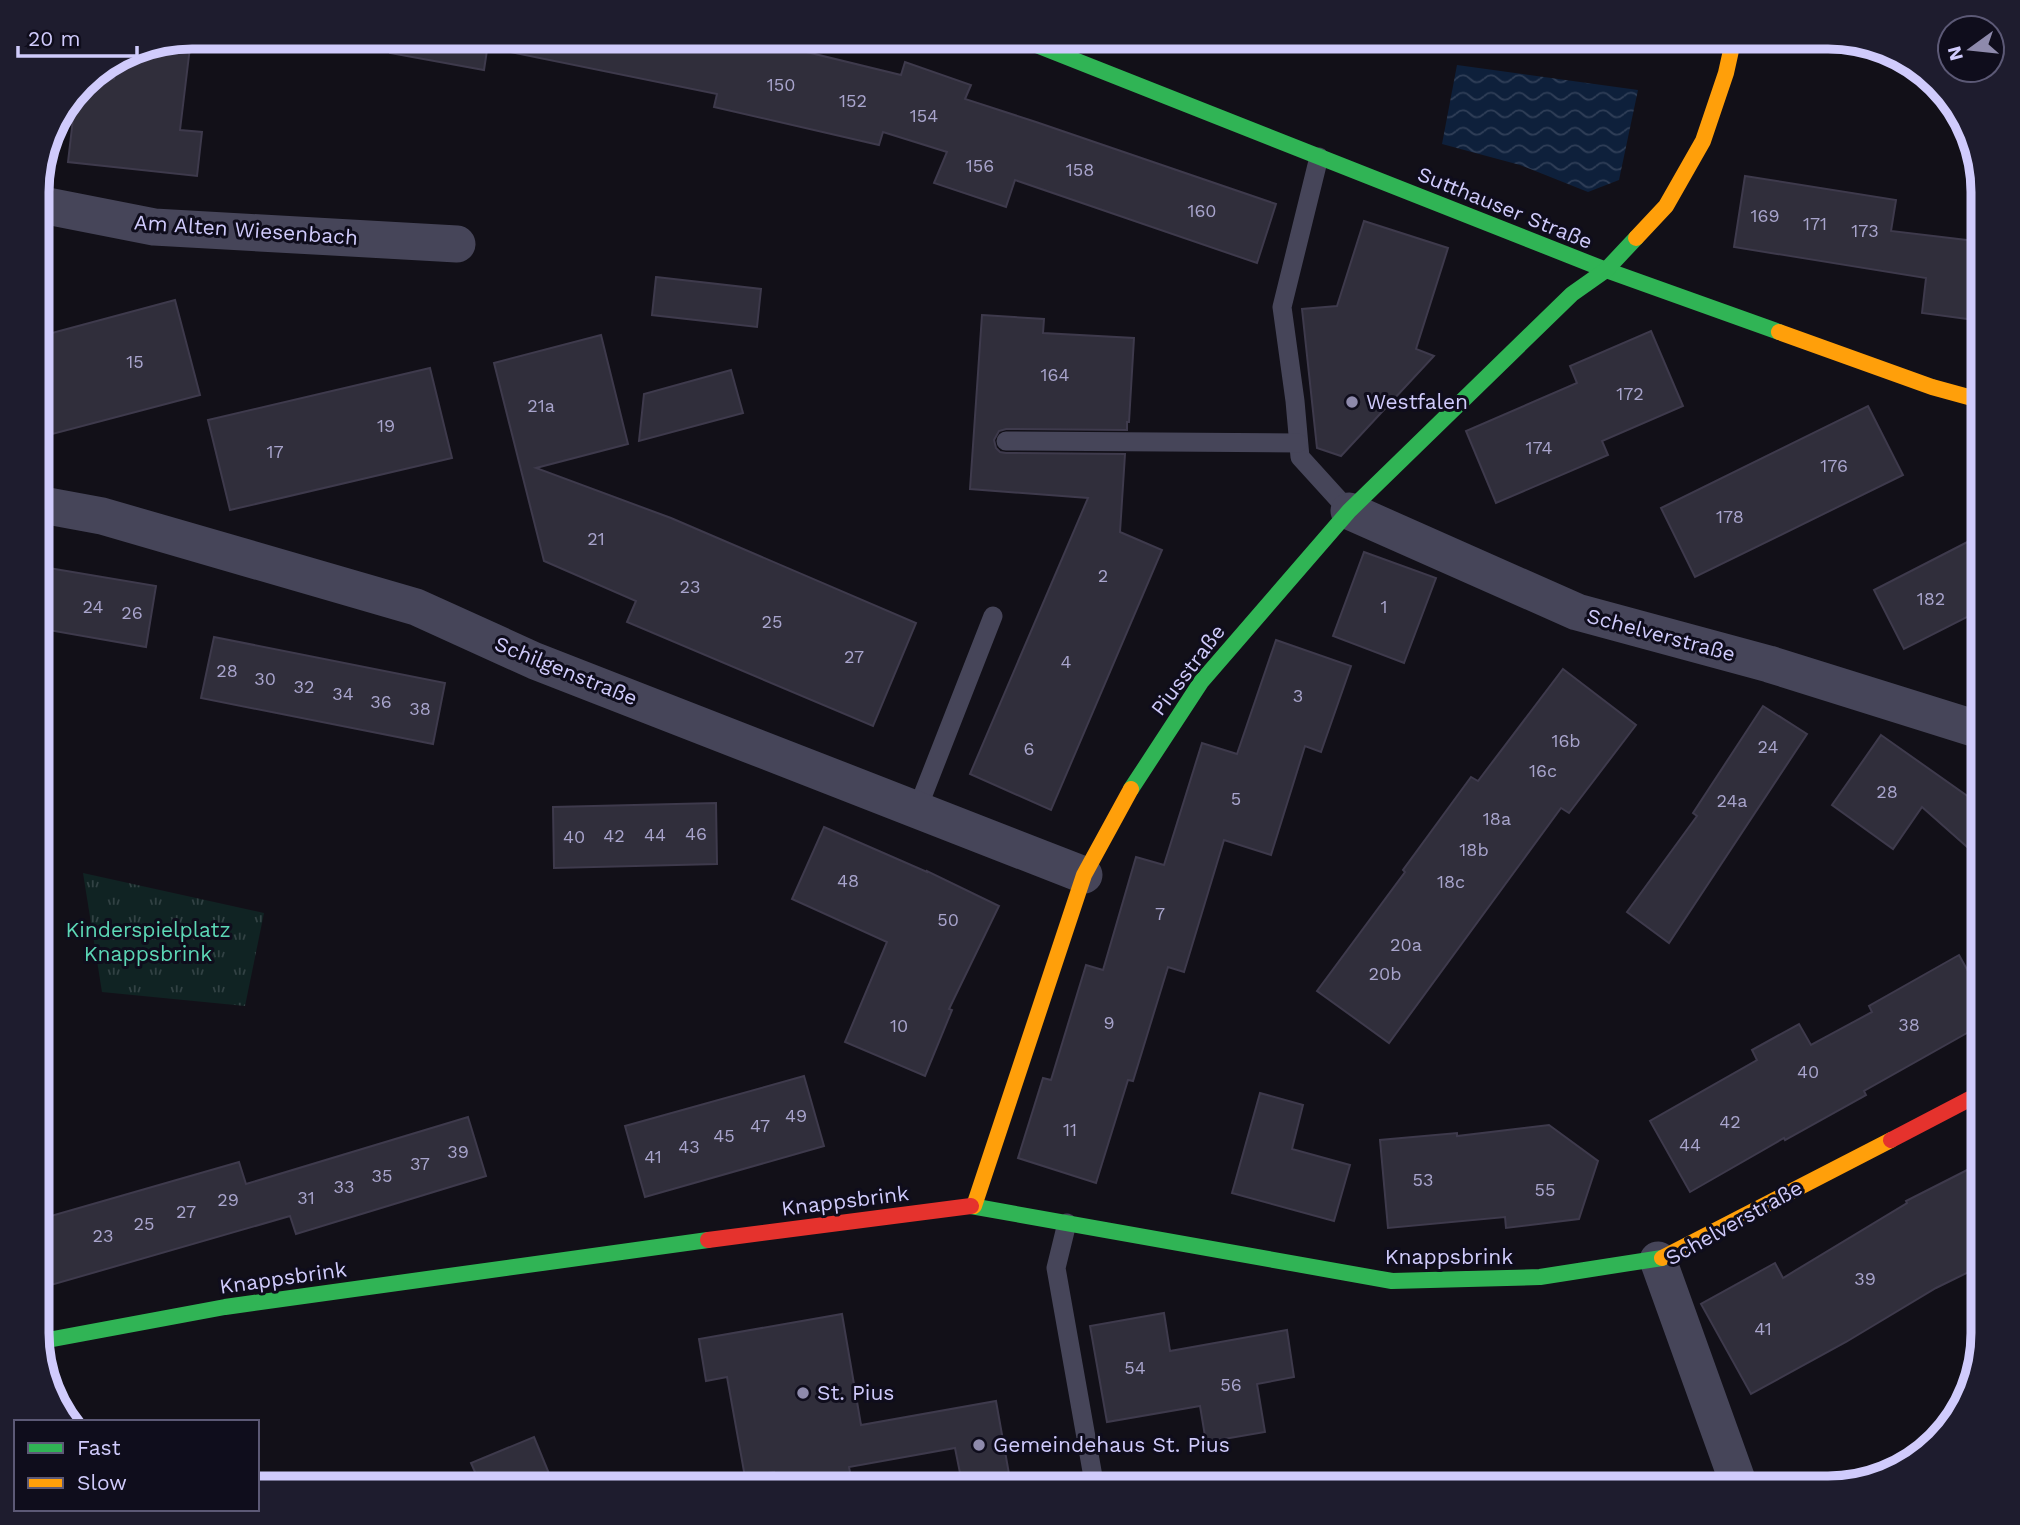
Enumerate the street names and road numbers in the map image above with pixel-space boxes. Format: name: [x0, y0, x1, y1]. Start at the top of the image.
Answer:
street label: Sutthauser Straße: [1414, 161, 1596, 254]
street label: Am Alten Wiesenbach: [133, 209, 359, 250]
street label: Schelverstraße: [1584, 603, 1738, 666]
street label: Piusstraße: [1145, 619, 1230, 720]
street label: Schilgenstraße: [491, 631, 641, 711]
street label: Schelverstraße: [1661, 1175, 1807, 1270]
street label: Knappsbrink: [780, 1180, 910, 1221]
street label: Knappsbrink: [1385, 1244, 1513, 1269]
street label: Knappsbrink: [218, 1256, 348, 1299]

